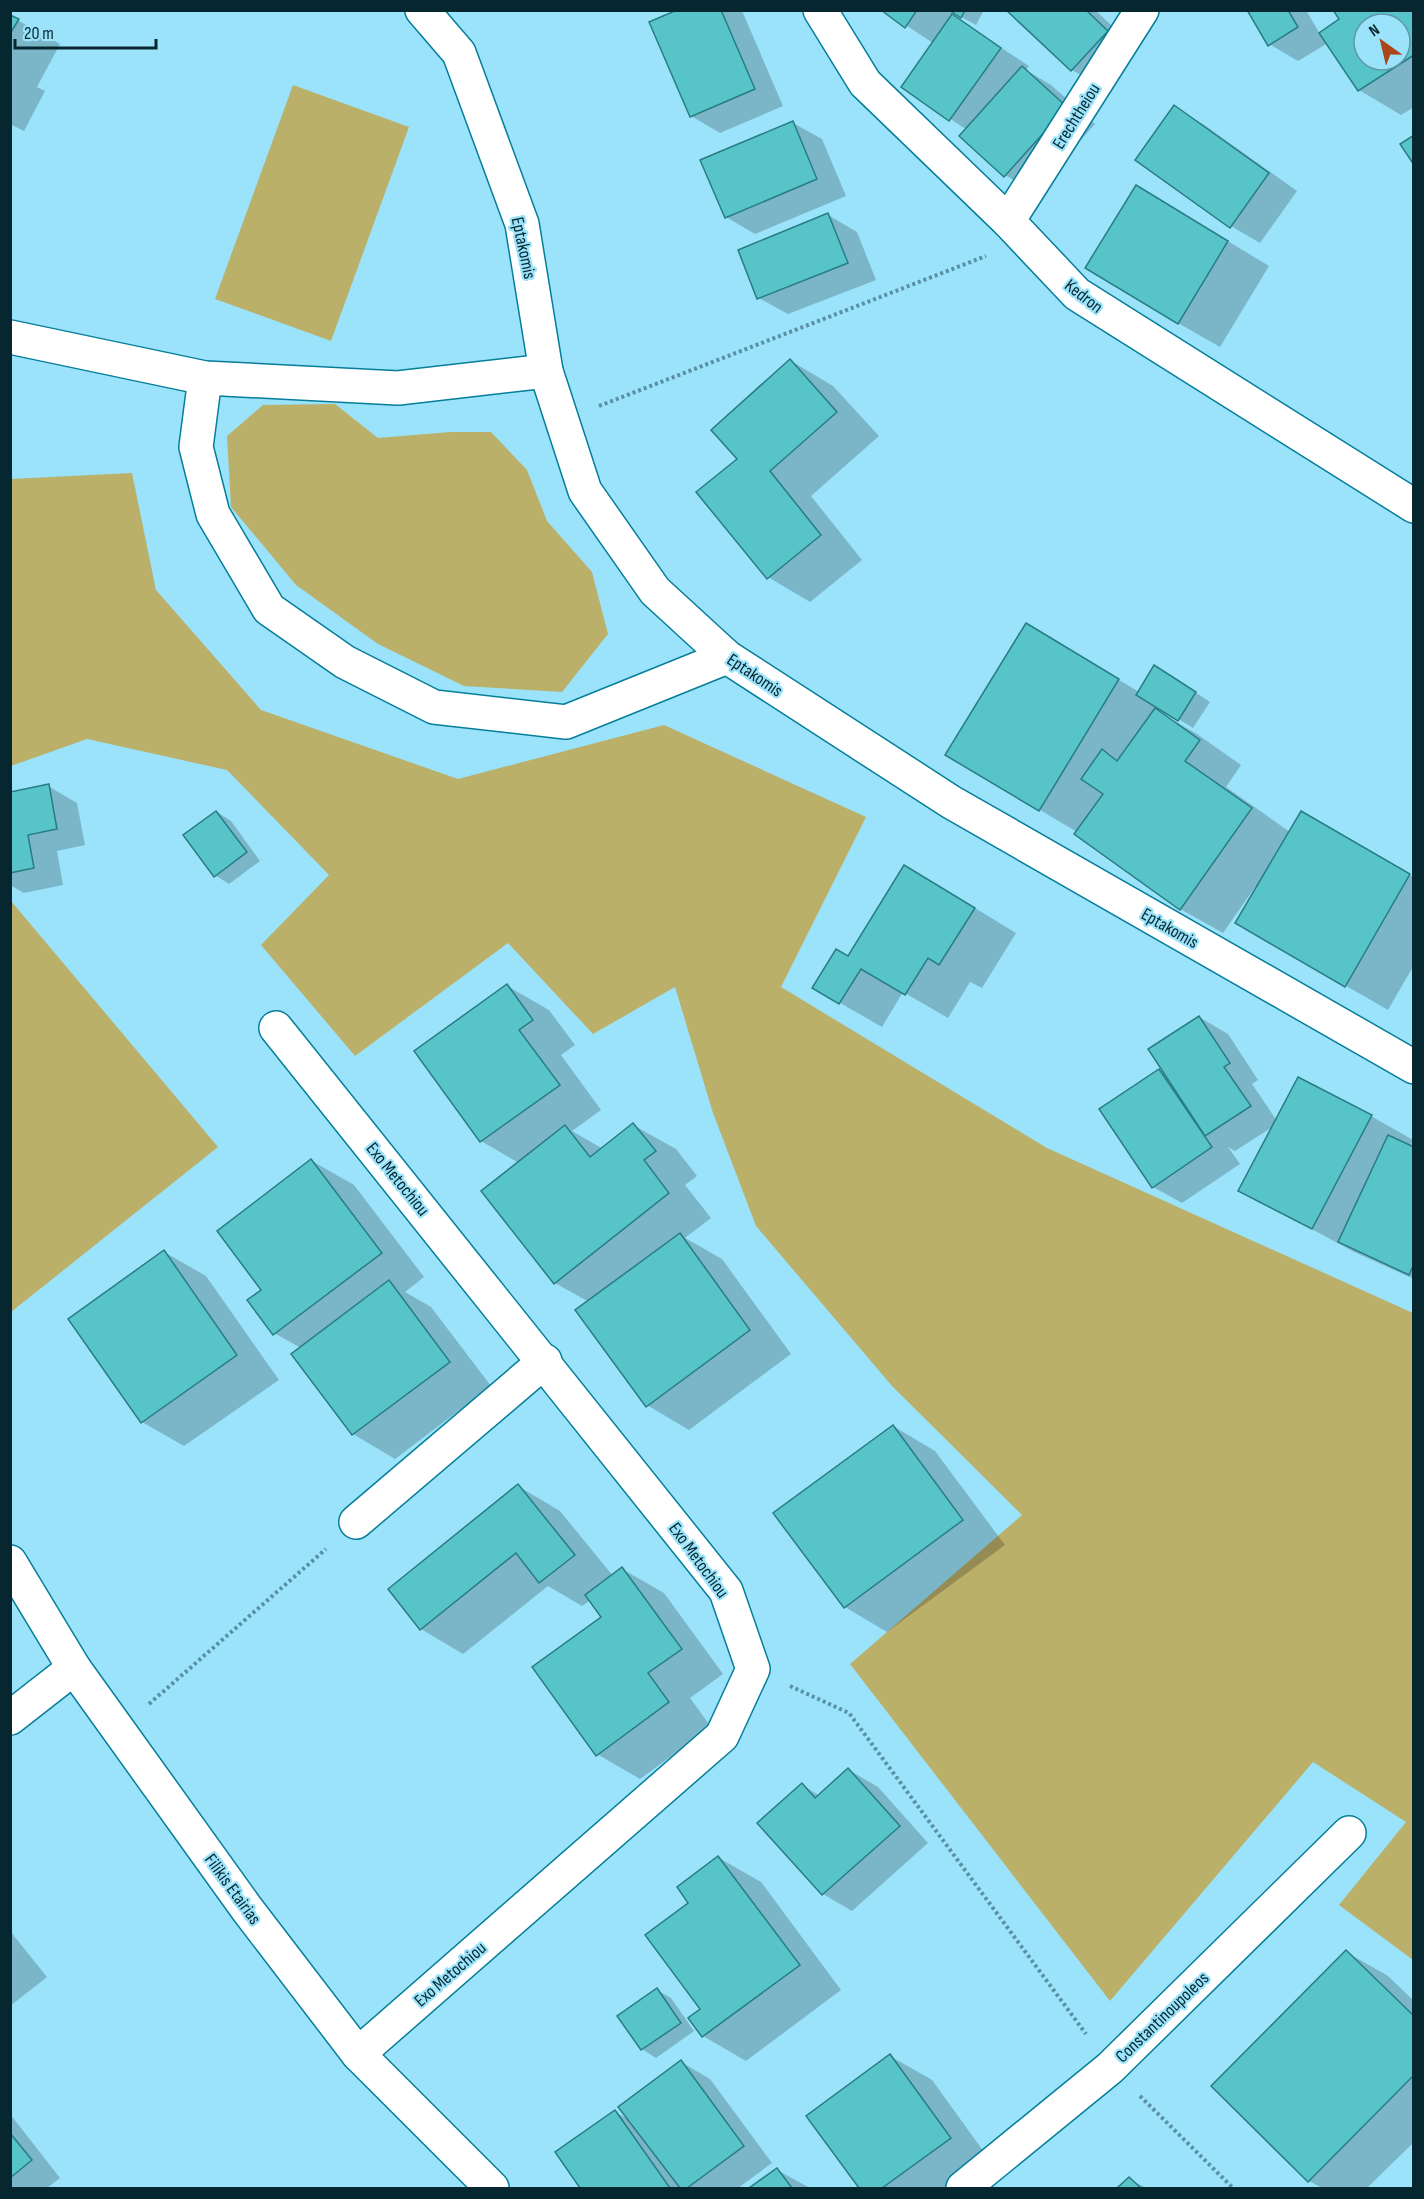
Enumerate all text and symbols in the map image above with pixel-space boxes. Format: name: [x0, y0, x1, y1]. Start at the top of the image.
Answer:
scale bar: [15, 12, 156, 50]
north arrow: [1352, 12, 1412, 72]
text: N: [1366, 21, 1383, 41]
text: 20 m: [24, 23, 54, 44]
street label: Erechtheiou: [1048, 80, 1105, 153]
street label: Eptakomis: [507, 215, 540, 281]
street label: Kedron: [1060, 275, 1107, 318]
street label: Eptakomis: [723, 649, 787, 702]
street label: Eptakomis: [1137, 904, 1202, 953]
street label: Exo Metochiou: [362, 1138, 434, 1220]
street label: Exo Metochiou: [664, 1518, 733, 1602]
street label: Filikis Etairias: [200, 1850, 265, 1929]
street label: Exo Metochiou: [410, 1938, 490, 2011]
street label: Constantinoupoleos: [1111, 1968, 1213, 2067]

